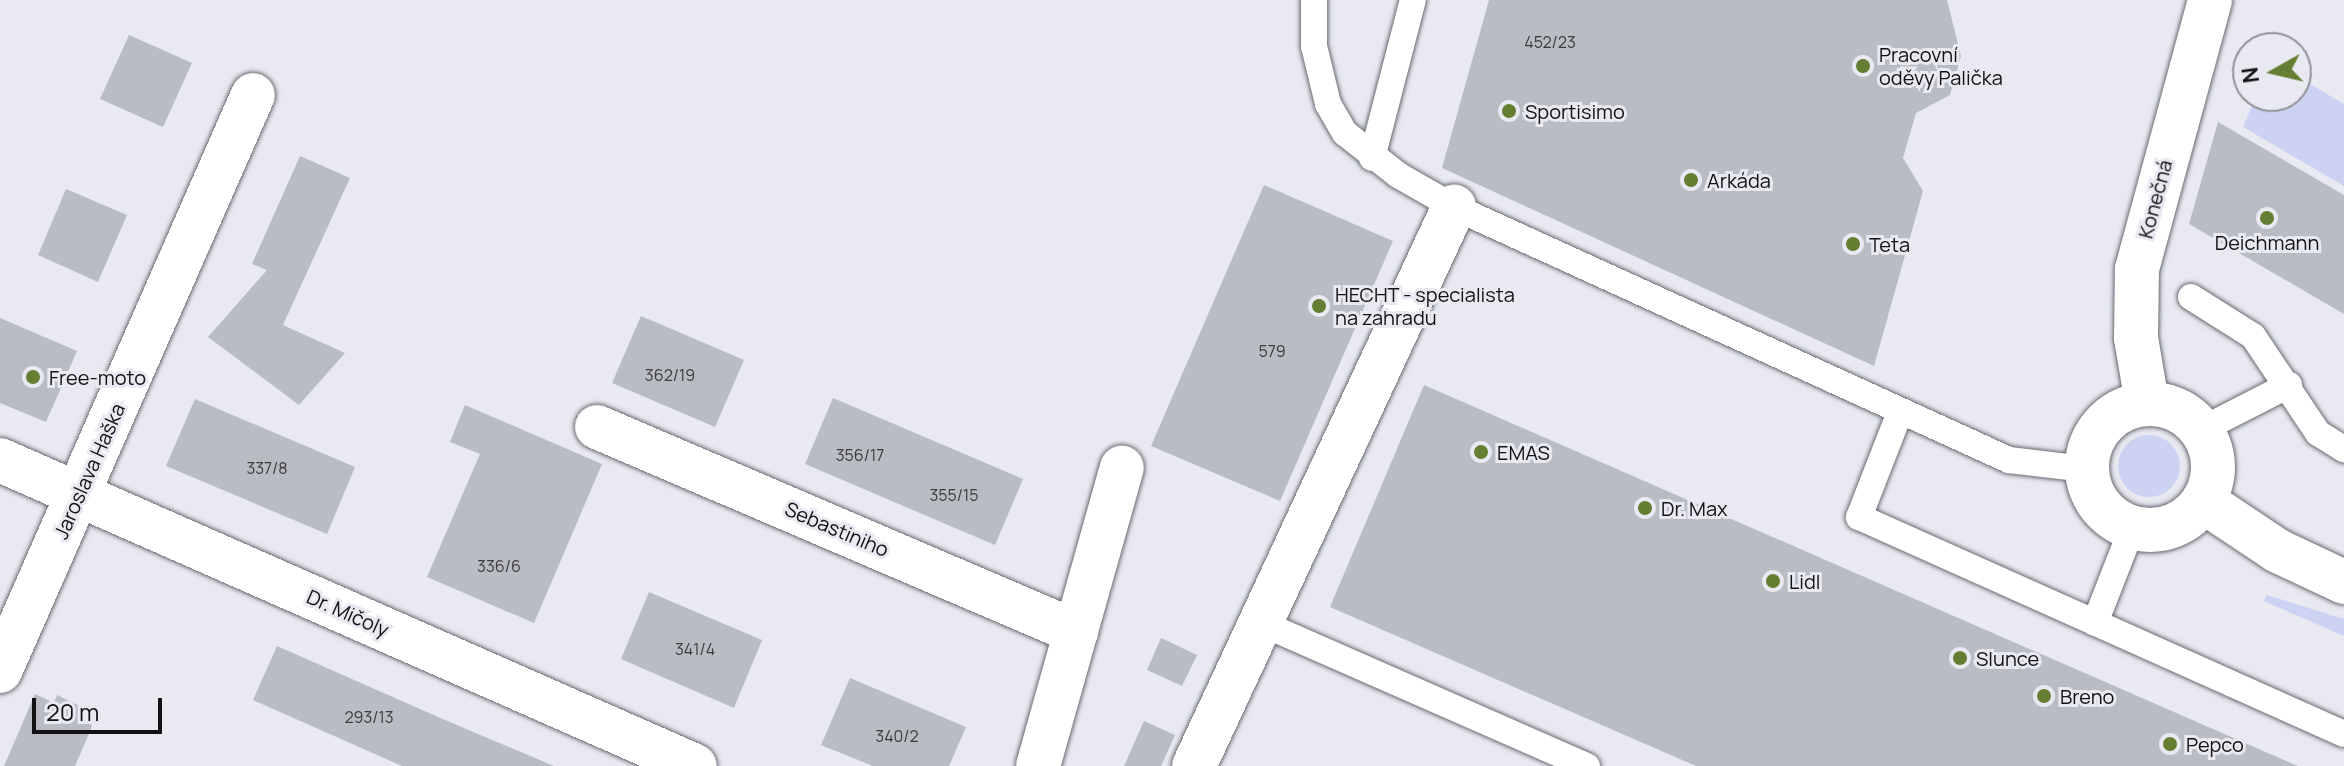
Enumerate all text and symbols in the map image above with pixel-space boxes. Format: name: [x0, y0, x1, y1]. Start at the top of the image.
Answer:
house number: 452/23: [1524, 32, 1576, 52]
north arrow: [2232, 32, 2312, 112]
place label: Pracovní oděvy Palička: [1879, 42, 2003, 89]
marker: Pracovní oděvy Palička: [1854, 57, 1872, 75]
text: N: [2234, 65, 2266, 85]
place label: Sportisimo: [1525, 99, 1625, 123]
marker: Sportisimo: [1500, 102, 1518, 120]
street label: Konečná: [2133, 157, 2177, 241]
place label: Arkáda: [1707, 168, 1771, 192]
marker: Arkáda: [1682, 171, 1700, 189]
marker: Deichmann: [2258, 209, 2276, 227]
place label: Deichmann: [2215, 230, 2319, 254]
place label: Teta: [1869, 232, 1910, 256]
marker: Teta: [1844, 235, 1862, 253]
place label: HECHT - specialista na zahradu: [1335, 282, 1515, 329]
marker: HECHT - specialista na zahradu: [1310, 297, 1328, 315]
house number: 579: [1258, 341, 1286, 361]
place label: Free-moto: [49, 365, 146, 389]
house number: 362/19: [645, 365, 695, 385]
marker: Free-moto: [24, 368, 42, 386]
street label: Jaroslava Haška: [48, 399, 130, 543]
place label: EMAS: [1497, 440, 1550, 464]
marker: EMAS: [1472, 443, 1490, 461]
house number: 356/17: [836, 445, 884, 465]
house number: 337/8: [246, 458, 288, 478]
house number: 355/15: [929, 485, 979, 505]
street label: Sebastiniho: [781, 496, 893, 562]
place label: Dr. Max: [1661, 496, 1728, 520]
marker: Dr. Max: [1636, 499, 1654, 517]
house number: 336/6: [477, 556, 521, 576]
place label: Lidl: [1789, 569, 1820, 593]
marker: Lidl: [1764, 572, 1782, 590]
street label: Dr. Mičoly: [303, 584, 393, 642]
house number: 341/4: [675, 639, 715, 659]
place label: Slunce: [1976, 646, 2039, 670]
marker: Slunce: [1951, 649, 1969, 667]
scale bar: [36, 682, 166, 732]
place label: Breno: [2060, 684, 2114, 708]
marker: Breno: [2035, 687, 2053, 705]
text: 20 m: [46, 695, 99, 728]
house number: 293/13: [344, 707, 394, 727]
house number: 340/2: [875, 726, 919, 746]
place label: Pepco: [2186, 732, 2244, 756]
marker: Pepco: [2161, 735, 2179, 753]

